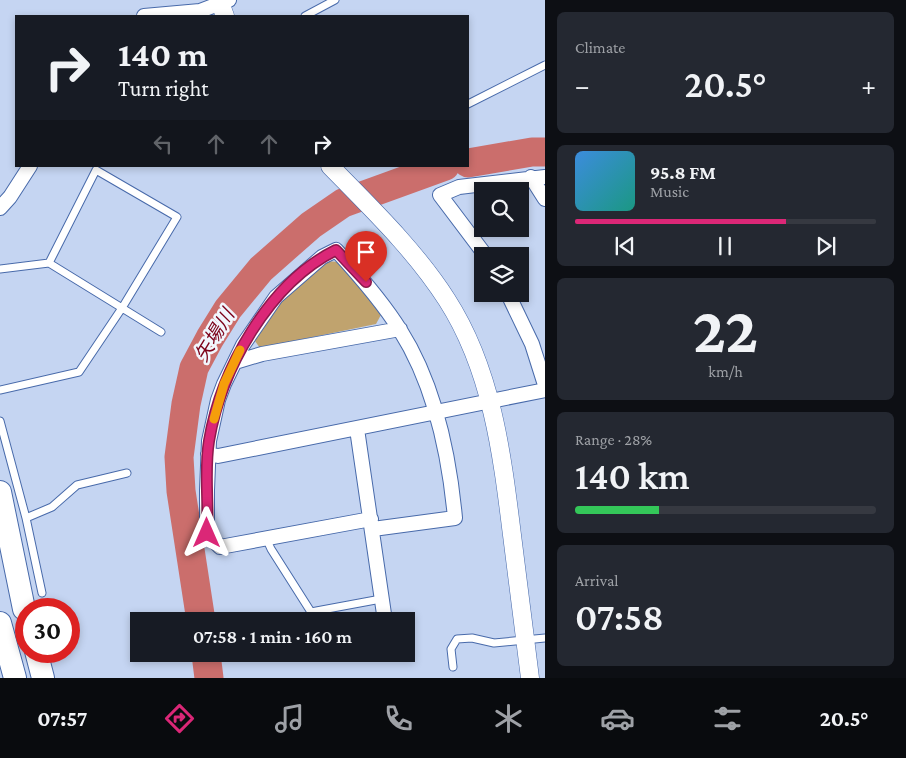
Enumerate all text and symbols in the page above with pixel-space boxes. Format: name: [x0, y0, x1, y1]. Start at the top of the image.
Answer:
icon: right: [35, 35, 100, 100]
text: 140 m: [118, 35, 208, 74]
text: Climate: [575, 39, 625, 56]
text: 20.5°: [684, 63, 767, 105]
text: −: [575, 70, 590, 101]
text: +: [861, 70, 876, 101]
text: Turn right: [118, 76, 209, 101]
icon: left: [149, 130, 177, 158]
icon: ahead: [202, 130, 230, 158]
icon: ahead: [255, 130, 283, 158]
icon: right: [308, 130, 336, 158]
text: 95.8 FM: [650, 162, 716, 183]
map controls: [474, 182, 529, 302]
button: search: [474, 182, 529, 237]
text: Music: [650, 183, 689, 200]
pin: [345, 231, 387, 282]
icon: previous: [611, 232, 639, 260]
icon: pause: [711, 232, 739, 260]
icon: next: [812, 232, 840, 260]
icon: arrive: [352, 238, 380, 266]
button: layers: [474, 247, 529, 302]
text: 22: [693, 294, 758, 366]
water label: 矢場川: [191, 304, 239, 365]
text: km/h: [708, 363, 743, 380]
text: Range · 28%: [575, 431, 652, 448]
text: 140 km: [575, 455, 690, 497]
position arrow: [180, 506, 232, 558]
text: Arrival: [575, 572, 619, 589]
text: 07:58: [575, 596, 664, 638]
speed limit sign: 30: [15, 598, 80, 663]
text: 07:58 · 1 min · 160 m: [193, 626, 352, 647]
icon: directions: [162, 701, 197, 736]
icon: music: [272, 701, 307, 736]
icon: phone: [381, 701, 416, 736]
icon: climate: [491, 701, 526, 736]
icon: car: [600, 701, 635, 736]
icon: filters: [710, 701, 745, 736]
text: 07:57: [37, 706, 87, 731]
text: 20.5°: [820, 706, 869, 731]

